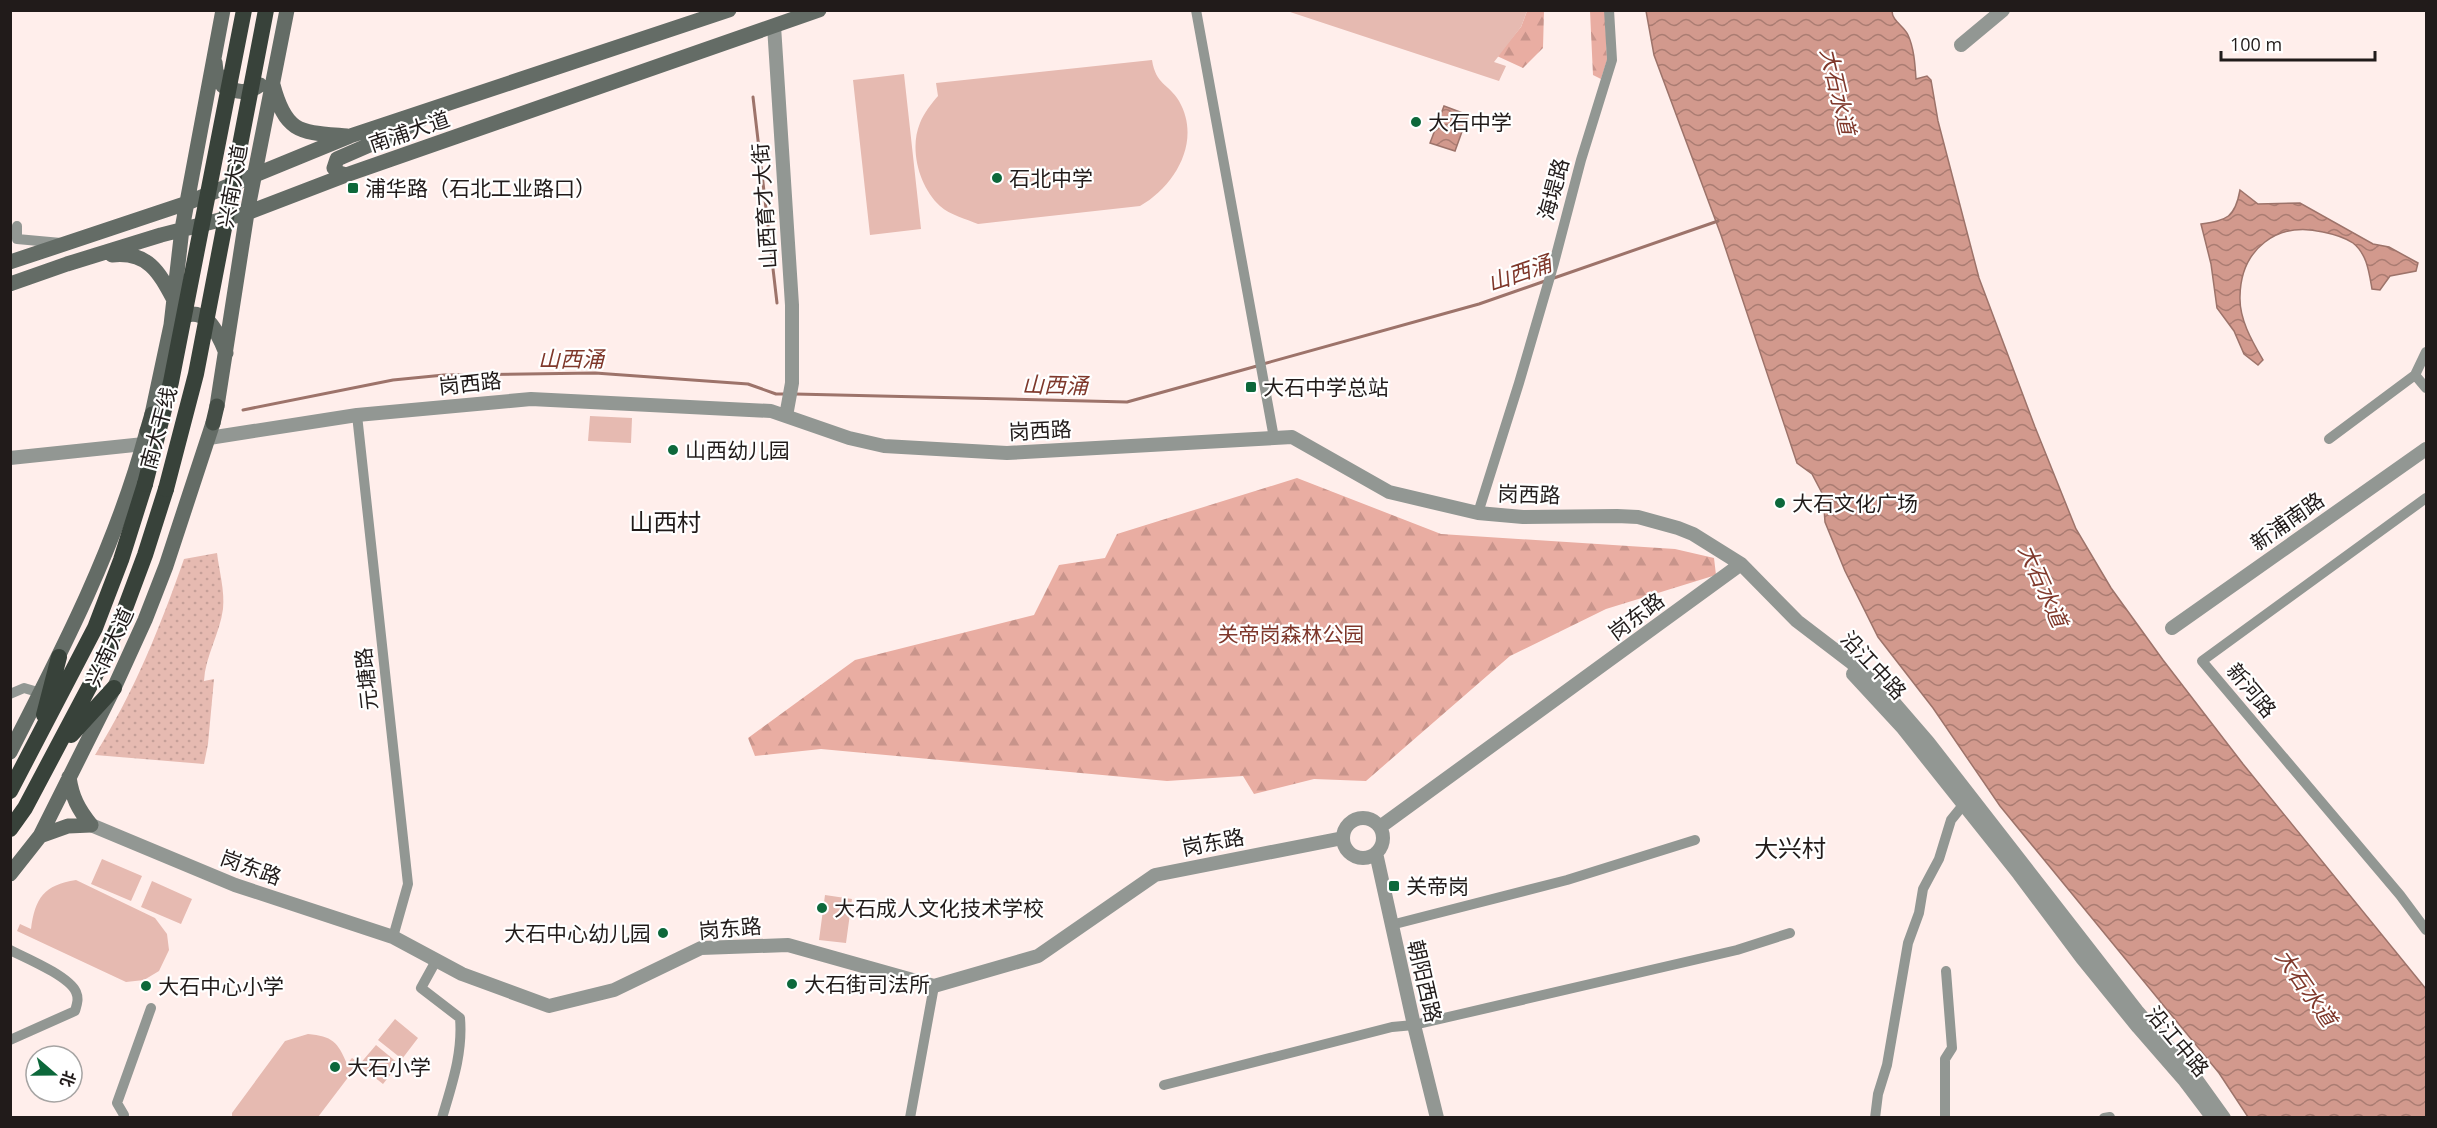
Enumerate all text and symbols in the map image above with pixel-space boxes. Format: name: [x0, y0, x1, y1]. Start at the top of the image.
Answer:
scale bar: [2221, 24, 2376, 62]
text: 100 m: [2230, 32, 2282, 56]
water label: 大石水道: [1814, 45, 1864, 140]
street label: 南浦大道: [365, 104, 453, 158]
place label: 大石中学: [1428, 108, 1512, 136]
marker: 大石中学: [1409, 115, 1423, 129]
street label: 兴南大道: [211, 142, 253, 230]
street label: 山西育才大街: [746, 142, 782, 270]
street label: 海堤路: [1531, 155, 1575, 223]
place label: 石北中学: [1009, 164, 1093, 192]
marker: 石北中学: [990, 171, 1004, 185]
place label: 浦华路（石北工业路口）: [365, 174, 596, 202]
marker: 浦华路（石北工业路口）: [346, 181, 360, 195]
water label: 山西涌: [1483, 246, 1558, 297]
water label: 山西涌: [538, 343, 607, 373]
street label: 岗西路: [437, 366, 503, 400]
water label: 山西涌: [1022, 368, 1091, 400]
place label: 大石中学总站: [1263, 373, 1389, 401]
marker: 大石中学总站: [1244, 380, 1258, 394]
street label: 南大干线: [134, 384, 182, 472]
street label: 岗西路: [1008, 414, 1072, 446]
place label: 山西幼儿园: [685, 436, 790, 464]
marker: 山西幼儿园: [666, 443, 680, 457]
street label: 岗西路: [1497, 479, 1561, 509]
street label: 新浦南路: [2245, 485, 2329, 557]
place label: 大石文化广场: [1792, 489, 1918, 517]
marker: 大石文化广场: [1773, 496, 1787, 510]
district label: 山西村: [629, 505, 701, 538]
water label: 大石水道: [2012, 539, 2077, 634]
street label: 岗东路: [1602, 586, 1670, 646]
street label: 兴南大道: [79, 603, 139, 691]
park label: 关帝岗森林公园: [1218, 620, 1365, 648]
street label: 沿江中路: [1835, 625, 1913, 705]
street label: 元塘路: [349, 646, 383, 712]
street label: 新河路: [2221, 657, 2283, 723]
street label: 岗东路: [1179, 822, 1247, 862]
district label: 大兴村: [1754, 831, 1826, 864]
street label: 岗东路: [217, 843, 285, 891]
place label: 关帝岗: [1406, 872, 1469, 900]
marker: 关帝岗: [1387, 879, 1401, 893]
place label: 大石成人文化技术学校: [834, 894, 1044, 922]
marker: 大石成人文化技术学校: [815, 901, 829, 915]
street label: 岗东路: [697, 911, 763, 945]
place label: 大石中心幼儿园: [504, 919, 651, 947]
marker: 大石中心幼儿园: [656, 926, 670, 940]
street label: 朝阳西路: [1402, 937, 1448, 1025]
water label: 大石水道: [2269, 942, 2346, 1034]
place label: 大石街司法所: [804, 970, 930, 998]
place label: 大石中心小学: [158, 972, 284, 1000]
marker: 大石街司法所: [785, 977, 799, 991]
marker: 大石中心小学: [139, 979, 153, 993]
street label: 沿江中路: [2140, 1000, 2216, 1082]
north arrow: [24, 1044, 84, 1104]
place label: 大石小学: [347, 1053, 431, 1081]
marker: 大石小学: [328, 1060, 342, 1074]
text: 北: [55, 1068, 81, 1090]

